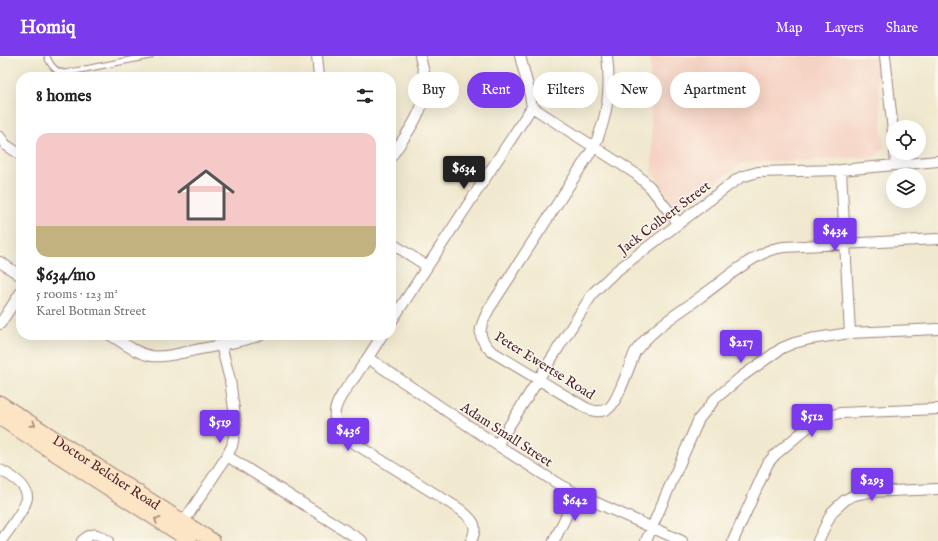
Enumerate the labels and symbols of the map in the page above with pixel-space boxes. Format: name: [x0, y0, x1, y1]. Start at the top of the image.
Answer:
pin: $634: [440, 156, 488, 190]
street label: Jack Colbert Street: [613, 177, 714, 260]
pin: $434: [811, 218, 859, 252]
street label: Peter Ewertse Road: [491, 328, 598, 404]
pin: $217: [717, 330, 765, 364]
street label: Adam Small Street: [456, 398, 556, 471]
pin: $512: [788, 404, 836, 438]
pin: $519: [196, 410, 244, 444]
pin: $436: [324, 418, 372, 452]
one-way arrow: [29, 419, 36, 427]
street label: Doctor Belcher Road: [49, 431, 164, 515]
pin: $293: [848, 468, 896, 502]
pin: $642: [551, 488, 599, 522]
one-way arrow: [154, 517, 161, 525]

